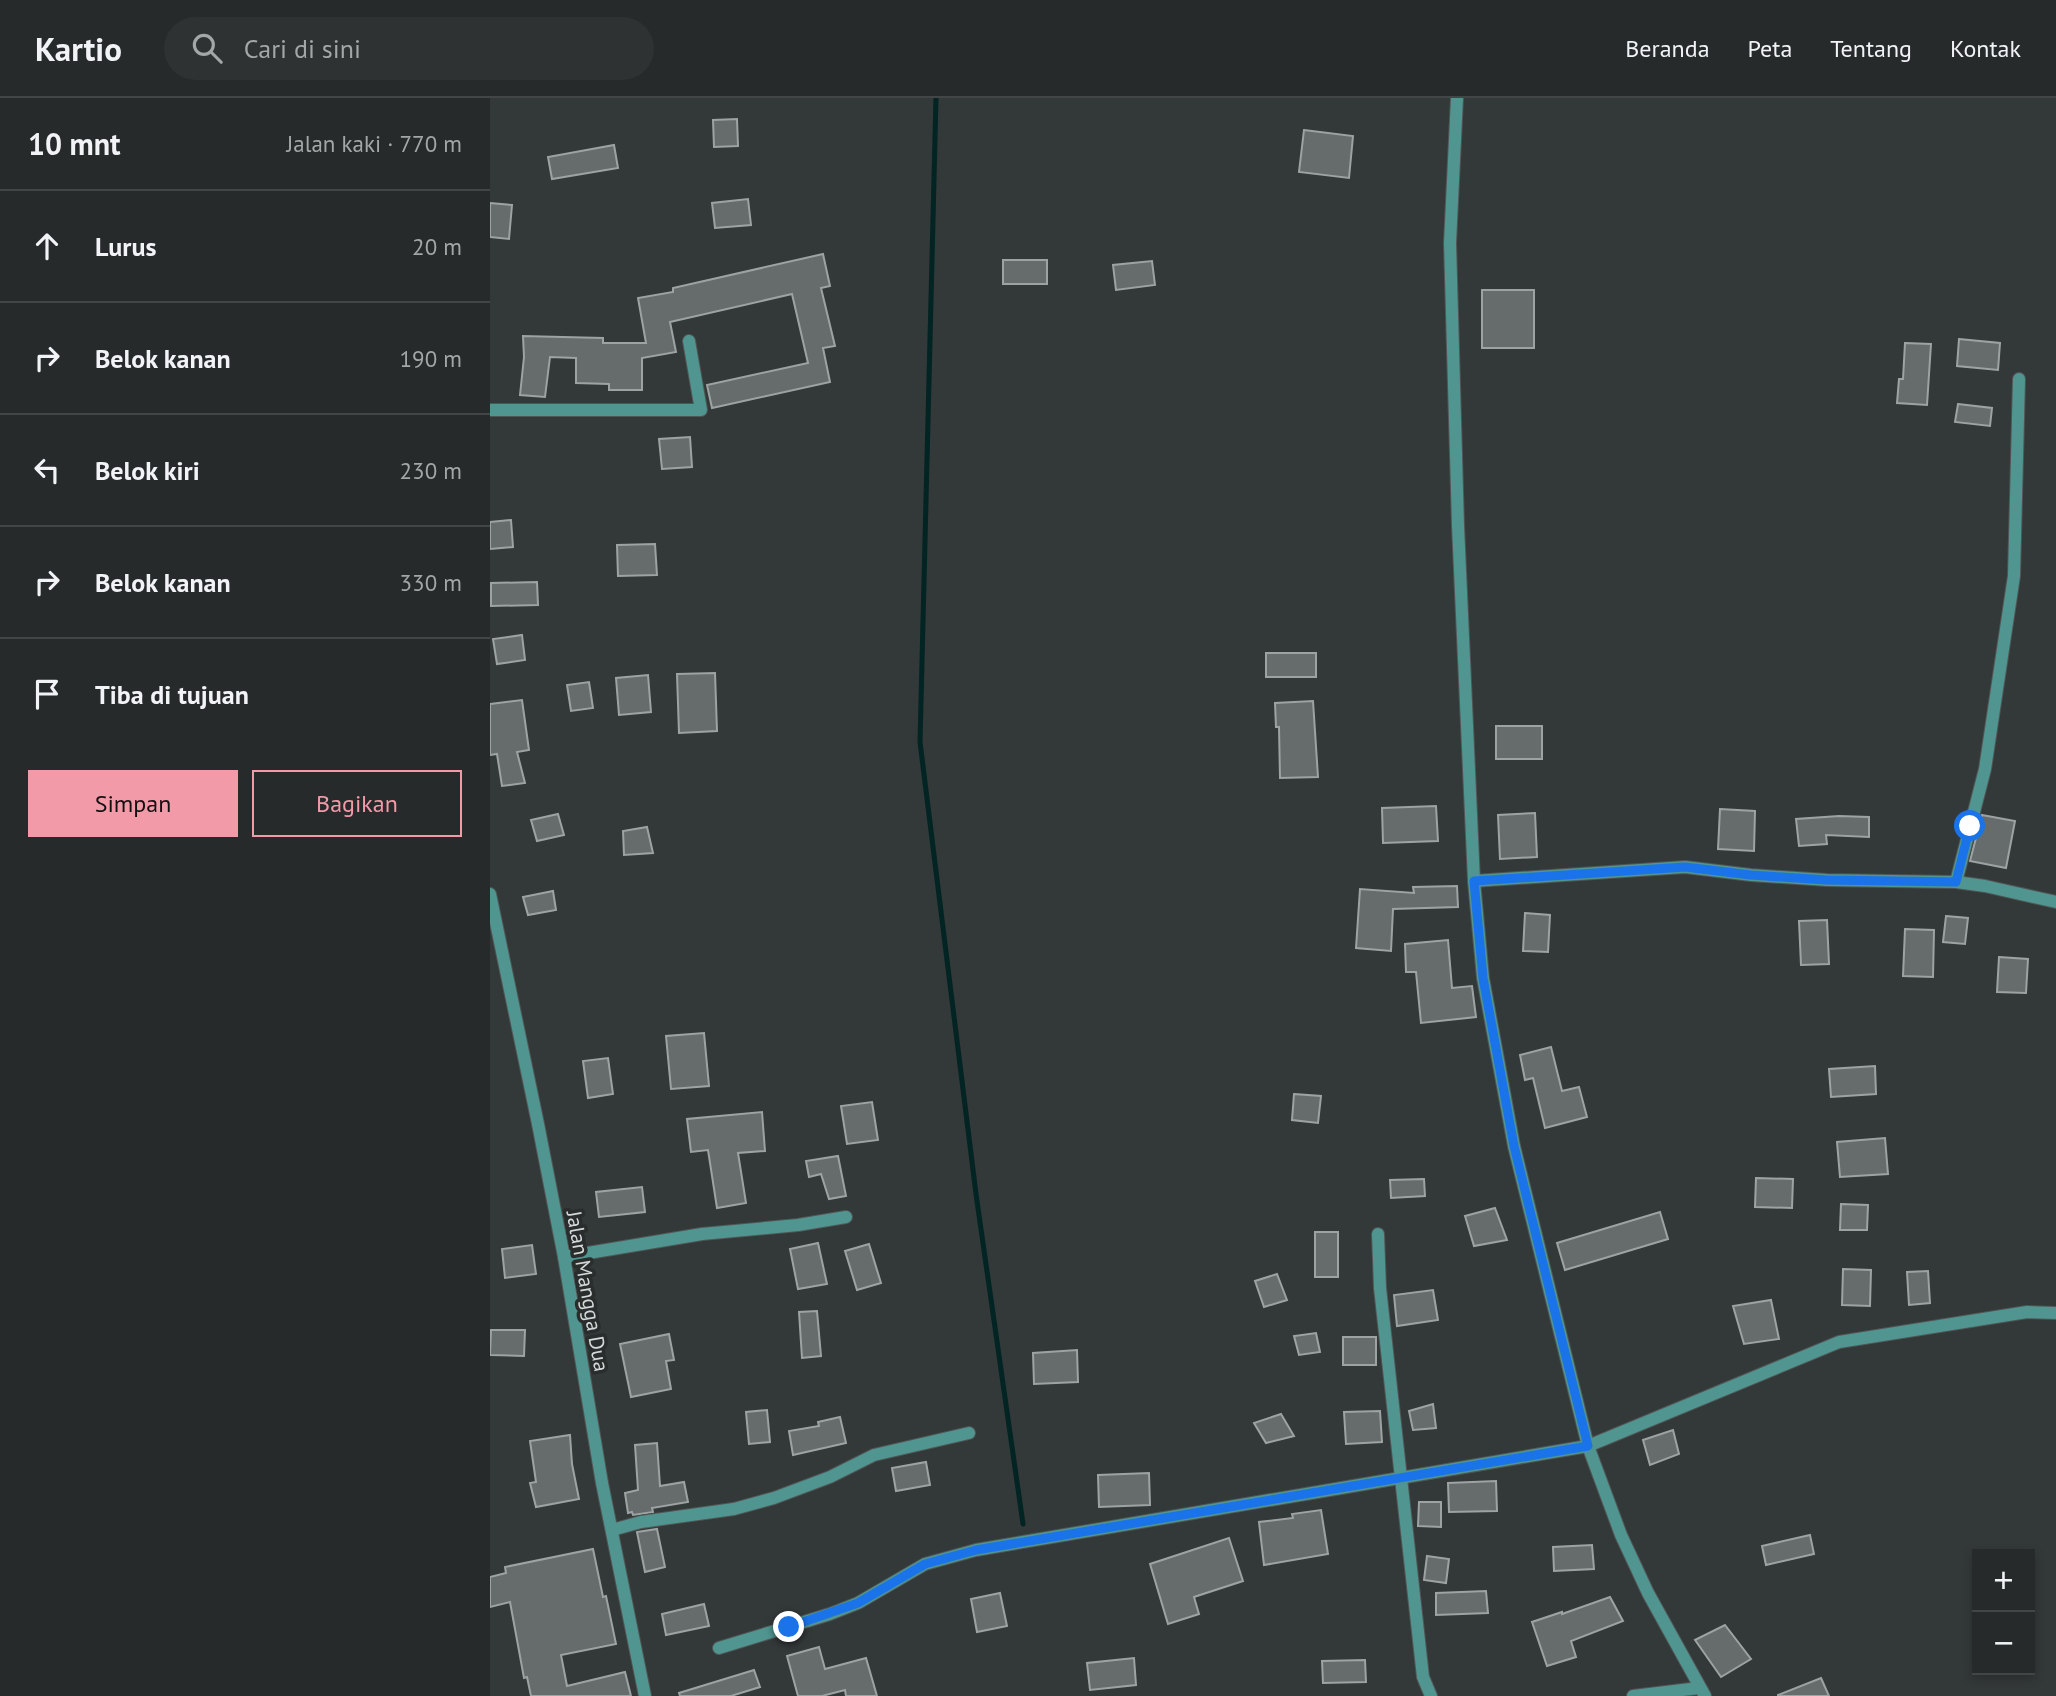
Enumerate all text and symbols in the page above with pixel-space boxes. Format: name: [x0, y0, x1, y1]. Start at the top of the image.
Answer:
search box: [164, 17, 654, 80]
text: Kartio: [35, 27, 122, 70]
icon: search: [188, 29, 226, 67]
text: Cari di sini: [244, 32, 361, 65]
text: Beranda: [1625, 33, 1710, 64]
text: Peta: [1748, 33, 1792, 64]
text: Tentang: [1830, 33, 1912, 64]
text: Kontak: [1950, 33, 2021, 64]
text: 10 mnt: [28, 124, 121, 163]
text: Jalan kaki · 770 m: [287, 129, 462, 158]
icon: ahead: [28, 227, 66, 265]
text: Lurus: [95, 230, 156, 263]
text: 20 m: [412, 232, 462, 261]
icon: right: [28, 339, 66, 377]
text: Belok kanan: [95, 342, 231, 375]
text: 190 m: [400, 344, 462, 373]
icon: left: [28, 451, 66, 489]
text: Belok kiri: [95, 454, 200, 487]
text: 230 m: [400, 456, 462, 485]
icon: right: [28, 563, 66, 601]
text: Belok kanan: [95, 566, 231, 599]
text: 330 m: [400, 568, 462, 597]
icon: arrive: [28, 675, 66, 713]
text: Tiba di tujuan: [95, 678, 249, 711]
button: Simpan: [28, 770, 238, 837]
button: Bagikan: [252, 770, 462, 837]
route start: [1954, 810, 1985, 841]
street label: Jalan Mangga Dua: [560, 1208, 615, 1373]
map controls: [1972, 1549, 2035, 1675]
button: +: [1972, 1549, 2035, 1612]
route end: [773, 1611, 804, 1642]
button: −: [1972, 1612, 2035, 1675]

